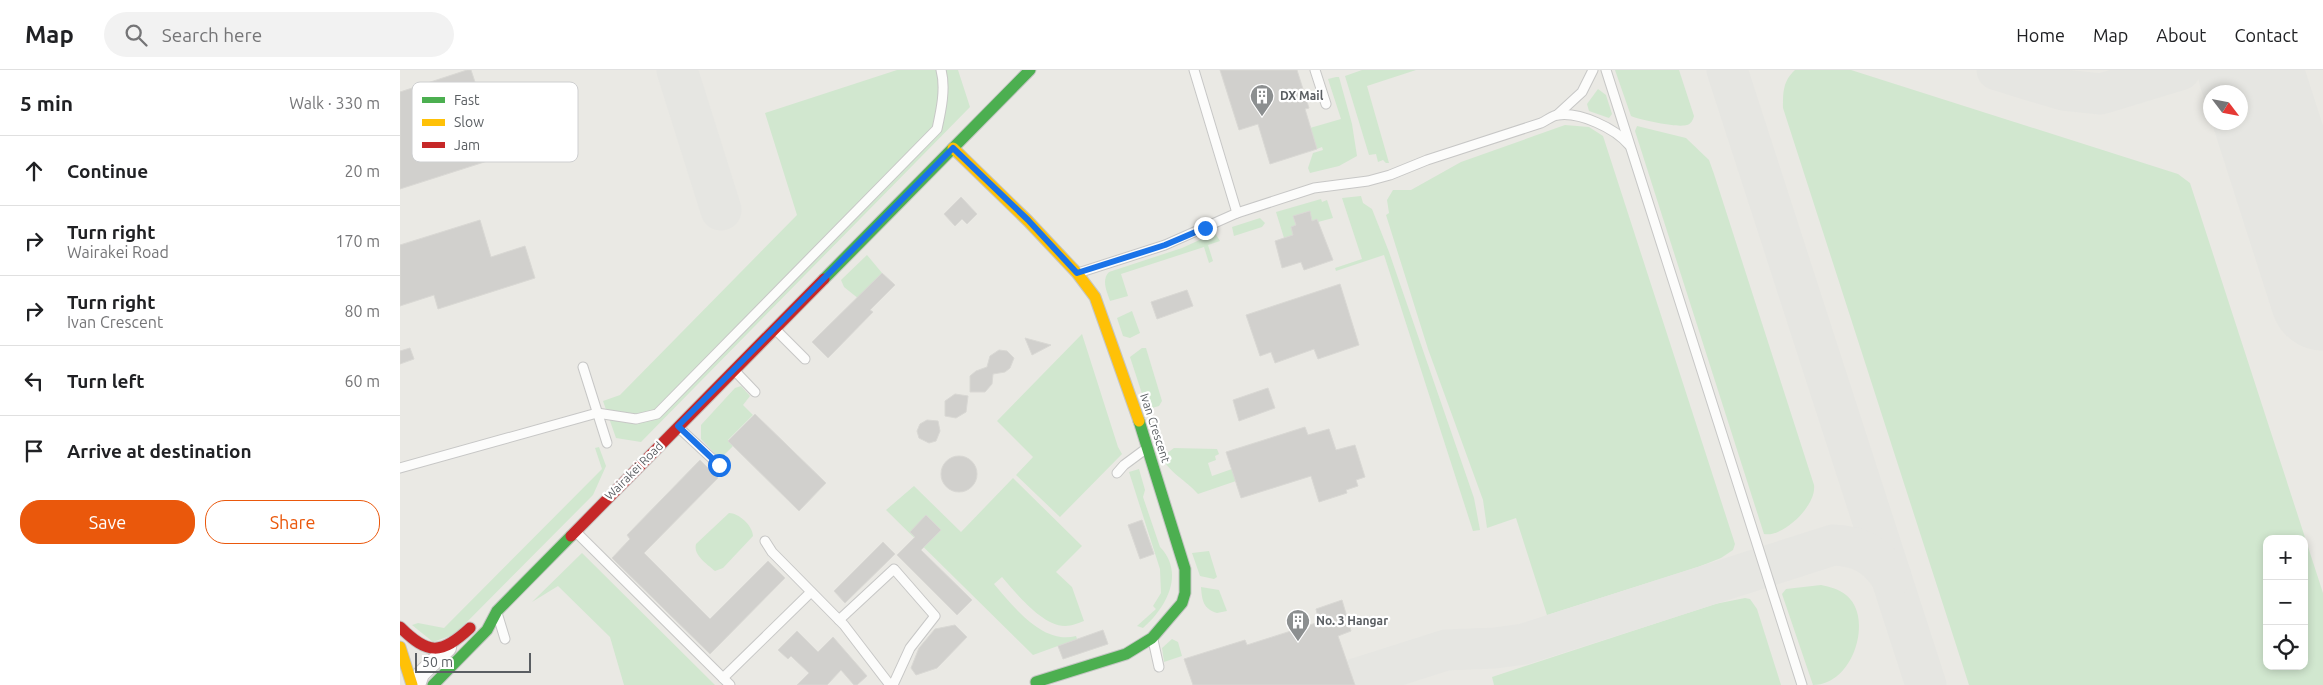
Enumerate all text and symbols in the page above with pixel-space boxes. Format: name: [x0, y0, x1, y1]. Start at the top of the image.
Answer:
search box: [104, 12, 454, 57]
text: Map: [25, 21, 74, 48]
icon: search: [122, 21, 150, 49]
text: Search here: [162, 24, 262, 46]
text: Home: [2016, 25, 2065, 45]
text: Map: [2093, 25, 2128, 45]
text: About: [2156, 25, 2206, 45]
text: Contact: [2234, 25, 2298, 45]
legend: [412, 82, 578, 162]
building icon: DX Mail: [1249, 83, 1275, 117]
north arrow: [2203, 85, 2248, 130]
place label: DX Mail: [1280, 89, 1324, 102]
text: 5 min: [20, 91, 73, 115]
text: Fast: [454, 92, 480, 108]
text: Walk · 330 m: [289, 94, 380, 112]
text: Slow: [454, 114, 484, 130]
text: Jam: [454, 137, 480, 153]
icon: ahead: [20, 157, 48, 185]
text: Continue: [67, 160, 148, 182]
text: 20 m: [344, 162, 380, 180]
route end: [1194, 217, 1217, 240]
text: Turn right: [67, 221, 155, 243]
icon: right: [20, 227, 48, 255]
text: 170 m: [335, 232, 380, 250]
text: Wairakei Road: [67, 243, 169, 261]
text: Turn right: [67, 291, 155, 313]
icon: right: [20, 297, 48, 325]
text: 80 m: [344, 302, 380, 320]
text: Ivan Crescent: [67, 313, 163, 331]
icon: left: [20, 367, 48, 395]
text: Turn left: [67, 370, 145, 392]
text: 60 m: [344, 372, 380, 390]
street label: Ivan Crescent: [1138, 392, 1173, 464]
icon: arrive: [20, 437, 48, 465]
street label: Wairakei Road: [602, 439, 665, 502]
text: Arrive at destination: [67, 440, 252, 462]
route start: [708, 454, 731, 477]
button: Save: [20, 500, 195, 544]
button: Share: [205, 500, 380, 544]
map controls: [2263, 535, 2308, 670]
button: +: [2263, 535, 2308, 580]
button: −: [2263, 580, 2308, 625]
building icon: No. 3 Hangar: [1285, 608, 1311, 642]
place label: No. 3 Hangar: [1316, 614, 1388, 627]
button: locate: [2263, 625, 2308, 670]
scale bar: [415, 650, 531, 673]
text: 50 m: [422, 654, 453, 670]

